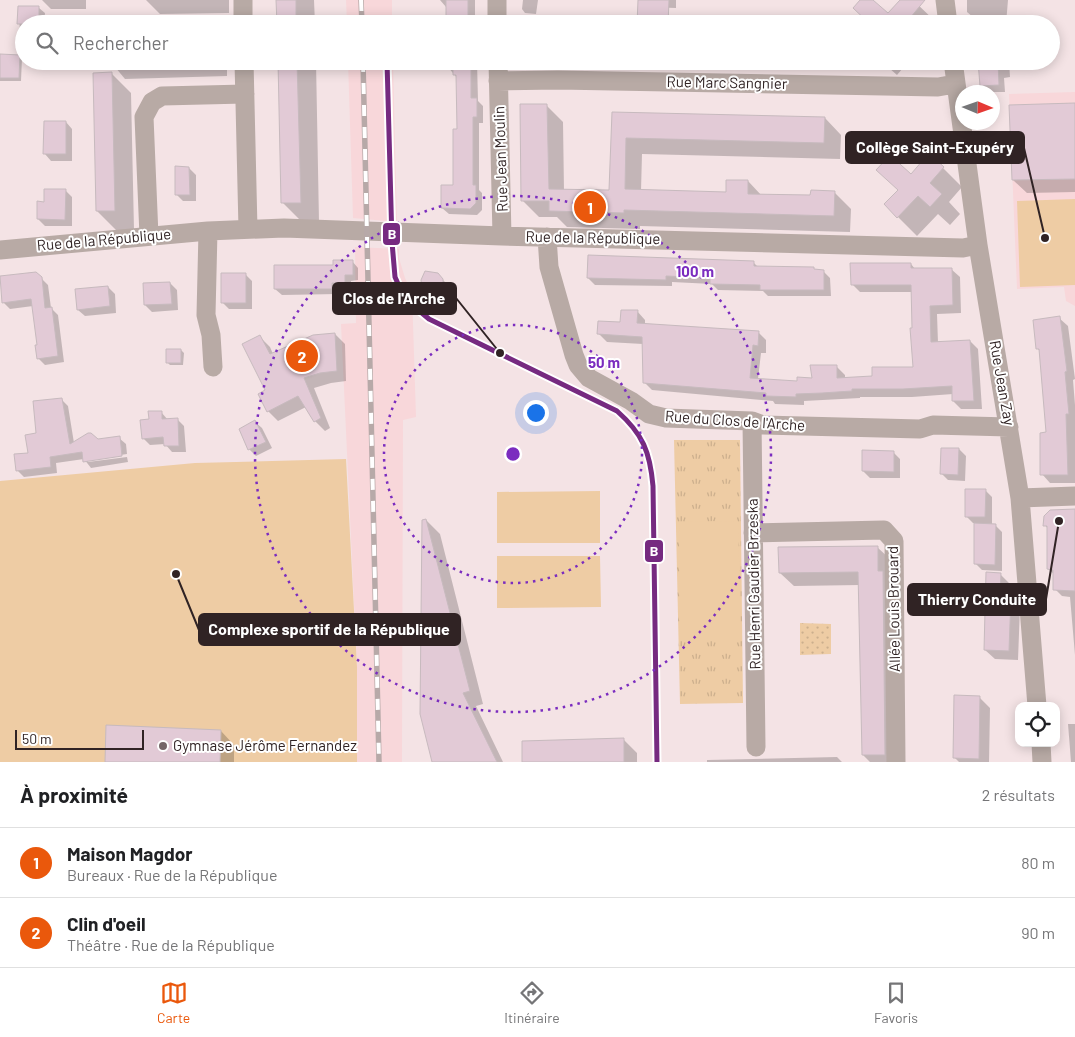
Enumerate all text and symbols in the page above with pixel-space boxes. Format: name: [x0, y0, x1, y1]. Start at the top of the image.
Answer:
search box: [15, 15, 1060, 70]
icon: search: [33, 29, 61, 57]
text: Rechercher: [73, 31, 169, 54]
street label: Rue Marc Sangnier: [667, 72, 788, 92]
north arrow: [955, 85, 1000, 130]
street label: Rue Jean Moulin: [489, 106, 511, 212]
callout: Collège Saint-Exupéry: [846, 132, 1024, 163]
text: Collège Saint-Exupéry: [856, 137, 1014, 156]
pin: 1: [574, 188, 606, 226]
line badge: B: [382, 222, 401, 246]
street label: Rue de la République: [36, 224, 172, 254]
text: B: [388, 225, 396, 242]
street label: Rue de la République: [525, 227, 661, 247]
text: 100 m: [676, 262, 714, 280]
callout: Clos de l'Arche: [333, 283, 456, 314]
text: Clos de l'Arche: [343, 288, 446, 307]
pin: 2: [286, 337, 318, 375]
street label: Rue Jean Zay: [987, 339, 1019, 427]
text: 50 m: [588, 353, 620, 371]
your location: [523, 400, 549, 426]
street label: Rue du Clos de l'Arche: [664, 406, 806, 434]
centre of rings: [504, 445, 522, 463]
street label: Rue Henri Gaudier Brzeska: [743, 498, 763, 670]
line badge: B: [644, 539, 664, 563]
text: B: [650, 542, 658, 559]
street label: Allée Louis Brouard: [883, 546, 903, 672]
callout: Thierry Conduite: [908, 584, 1046, 615]
text: Thierry Conduite: [918, 589, 1037, 608]
callout: Complexe sportif de la République: [199, 614, 460, 645]
text: Complexe sportif de la République: [208, 619, 450, 638]
map controls: [1015, 702, 1060, 747]
button: locate: [1015, 702, 1060, 747]
scale bar: [15, 727, 144, 750]
text: 50 m: [22, 730, 51, 747]
place label: Gymnase Jérôme Fernandez: [173, 736, 357, 754]
marker: Gymnase Jérôme Fernandez: [157, 740, 169, 752]
text: À proximité: [20, 782, 128, 807]
text: 2 résultats: [982, 785, 1055, 804]
text: Maison Magdor: [67, 842, 193, 865]
text: 1: [33, 853, 39, 872]
text: 80 m: [1021, 853, 1055, 872]
text: Bureaux · Rue de la République: [67, 865, 277, 884]
text: Clin d'oeil: [67, 912, 146, 935]
text: 2: [32, 923, 40, 942]
text: 90 m: [1021, 923, 1055, 942]
text: Théâtre · Rue de la République: [67, 935, 275, 954]
tab: Carte: [157, 979, 190, 1026]
tab: Itinéraire: [504, 979, 560, 1026]
tab: Favoris: [874, 979, 918, 1026]

